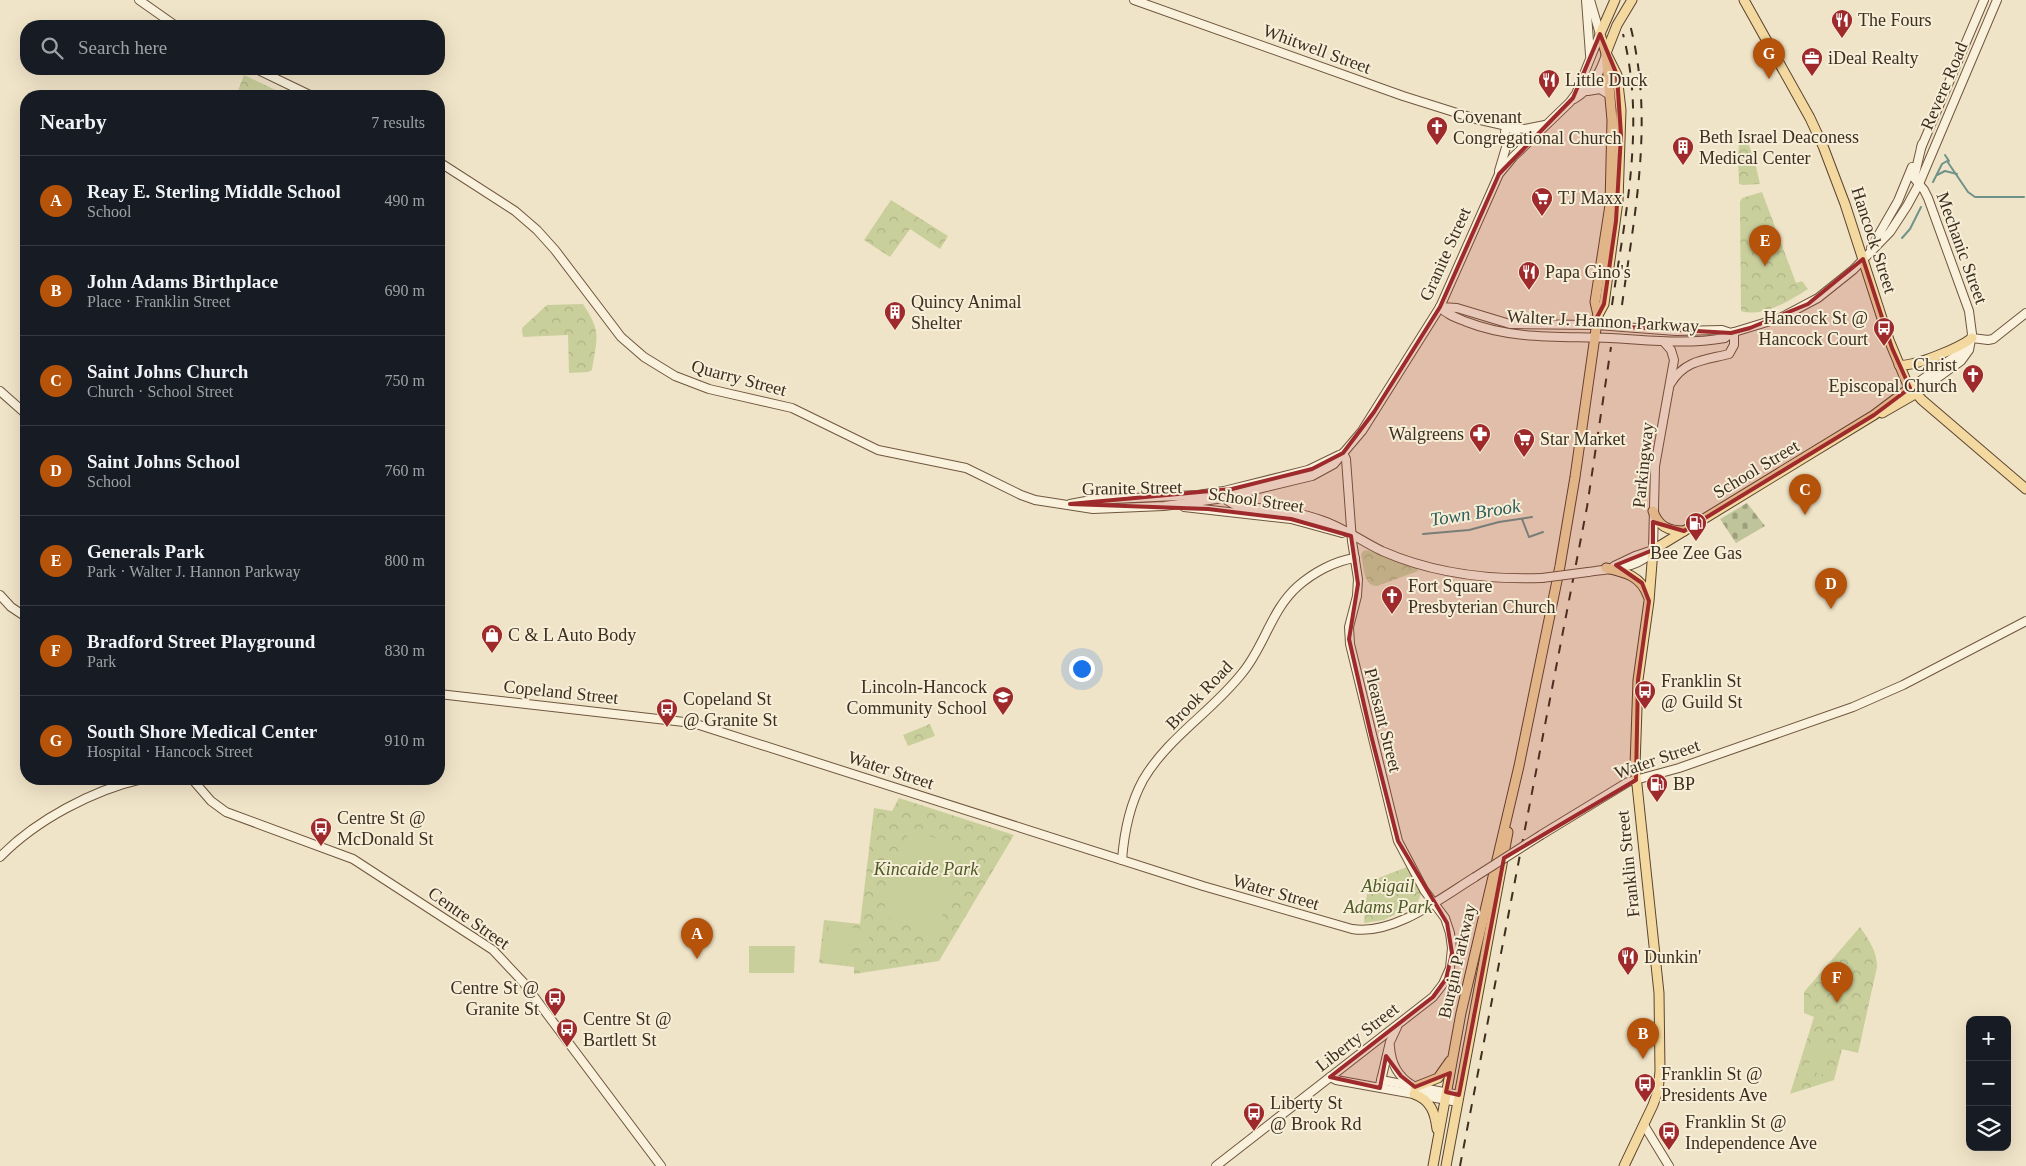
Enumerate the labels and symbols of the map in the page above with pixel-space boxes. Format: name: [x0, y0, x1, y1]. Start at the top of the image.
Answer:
restaurant icon: The Fours: [1830, 8, 1854, 39]
place label: The Fours: [1858, 10, 1932, 30]
street label: Whitwell Street: [1260, 20, 1374, 78]
pin: G: [1753, 38, 1785, 79]
street label: Revere Road: [1917, 39, 1971, 133]
office icon: iDeal Realty: [1800, 46, 1824, 77]
place label: iDeal Realty: [1828, 48, 1918, 68]
restaurant icon: Little Duck: [1537, 68, 1561, 99]
place label: Little Duck: [1565, 70, 1647, 90]
place label: Covenant Congregational Church: [1453, 107, 1621, 148]
church icon: Covenant Congregational Church: [1425, 115, 1449, 146]
place label: Beth Israel Deaconess Medical Center: [1699, 127, 1859, 168]
building icon: Beth Israel Deaconess Medical Center: [1671, 135, 1695, 166]
street label: Hancock Street: [1847, 184, 1901, 296]
supermarket icon: TJ Maxx: [1530, 186, 1554, 217]
place label: TJ Maxx: [1558, 188, 1623, 208]
street label: Mechanic Street: [1933, 189, 1991, 307]
street label: Granite Street: [1415, 204, 1475, 304]
pin: E: [1749, 225, 1781, 266]
restaurant icon: Papa Gino's: [1517, 260, 1541, 291]
place label: Papa Gino's: [1545, 262, 1631, 282]
place label: Quincy Animal Shelter: [911, 292, 1022, 333]
building icon: Quincy Animal Shelter: [883, 300, 907, 331]
street label: Walter J. Hannon Parkway: [1506, 306, 1700, 336]
place label: Hancock St @ Hancock Court: [1759, 308, 1868, 349]
bus stop icon: Hancock St @ Hancock Court: [1872, 316, 1896, 347]
place label: Christ Episcopal Church: [1829, 355, 1957, 396]
street label: Quarry Street: [689, 356, 789, 400]
church icon: Christ Episcopal Church: [1961, 363, 1985, 394]
street label: Parkingway: [1629, 421, 1657, 509]
pharmacy icon: Walgreens: [1468, 422, 1492, 453]
place label: Walgreens: [1388, 424, 1464, 444]
supermarket icon: Star Market: [1512, 427, 1536, 458]
place label: Star Market: [1540, 429, 1625, 449]
street label: School Street: [1709, 436, 1803, 502]
pin: C: [1789, 474, 1821, 515]
street label: Granite Street: [1082, 477, 1182, 499]
street label: School Street: [1207, 483, 1305, 517]
water label: Town Brook: [1429, 495, 1522, 530]
fuel station icon: Bee Zee Gas: [1684, 511, 1708, 542]
place label: Bee Zee Gas: [1650, 543, 1742, 563]
pin: D: [1815, 568, 1847, 609]
place label: Fort Square Presbyterian Church: [1408, 576, 1555, 617]
church icon: Fort Square Presbyterian Church: [1380, 584, 1404, 615]
shop icon: C & L Auto Body: [480, 623, 504, 654]
place label: C & L Auto Body: [508, 625, 636, 645]
your location: [1069, 656, 1095, 682]
street label: Brook Road: [1161, 657, 1237, 733]
street label: Pleasant Street: [1360, 666, 1406, 774]
place label: Franklin St @ Guild St: [1661, 671, 1743, 712]
street label: Copeland Street: [503, 676, 619, 708]
place label: Lincoln-Hancock Community School: [846, 677, 987, 718]
bus stop icon: Franklin St @ Guild St: [1633, 679, 1657, 710]
school or university icon: Lincoln-Hancock Community School: [991, 685, 1015, 716]
place label: Copeland St @ Granite St: [683, 689, 778, 730]
bus stop icon: Copeland St @ Granite St: [655, 697, 679, 728]
street label: Water Street: [1612, 735, 1702, 783]
street label: Water Street: [846, 747, 936, 793]
fuel station icon: BP: [1645, 772, 1669, 803]
place label: BP: [1673, 774, 1695, 794]
place label: Centre St @ McDonald St: [337, 808, 434, 849]
street label: Franklin Street: [1612, 810, 1644, 918]
bus stop icon: Centre St @ McDonald St: [309, 816, 333, 847]
park label: Kincaide Park: [873, 859, 979, 879]
street label: Water Street: [1230, 870, 1322, 914]
park label: Abigail Adams Park: [1343, 876, 1433, 917]
street label: Centre Street: [425, 883, 513, 953]
street label: Burgin Parkway: [1434, 902, 1480, 1020]
pin: A: [681, 918, 713, 959]
restaurant icon: Dunkin': [1616, 945, 1640, 976]
place label: Dunkin': [1644, 947, 1701, 967]
pin: F: [1821, 962, 1853, 1003]
place label: Centre St @ Granite St: [450, 978, 539, 1019]
bus stop icon: Centre St @ Granite St: [543, 986, 567, 1017]
street label: Liberty Street: [1312, 999, 1402, 1075]
place label: Centre St @ Bartlett St: [583, 1009, 672, 1050]
bus stop icon: Centre St @ Bartlett St: [555, 1017, 579, 1048]
pin: B: [1627, 1018, 1659, 1059]
place label: Franklin St @ Presidents Ave: [1661, 1064, 1767, 1105]
bus stop icon: Franklin St @ Presidents Ave: [1633, 1072, 1657, 1103]
place label: Liberty St @ Brook Rd: [1270, 1093, 1362, 1134]
bus stop icon: Liberty St @ Brook Rd: [1242, 1101, 1266, 1132]
place label: Franklin St @ Independence Ave: [1685, 1112, 1817, 1153]
bus stop icon: Franklin St @ Independence Ave: [1657, 1120, 1681, 1151]

